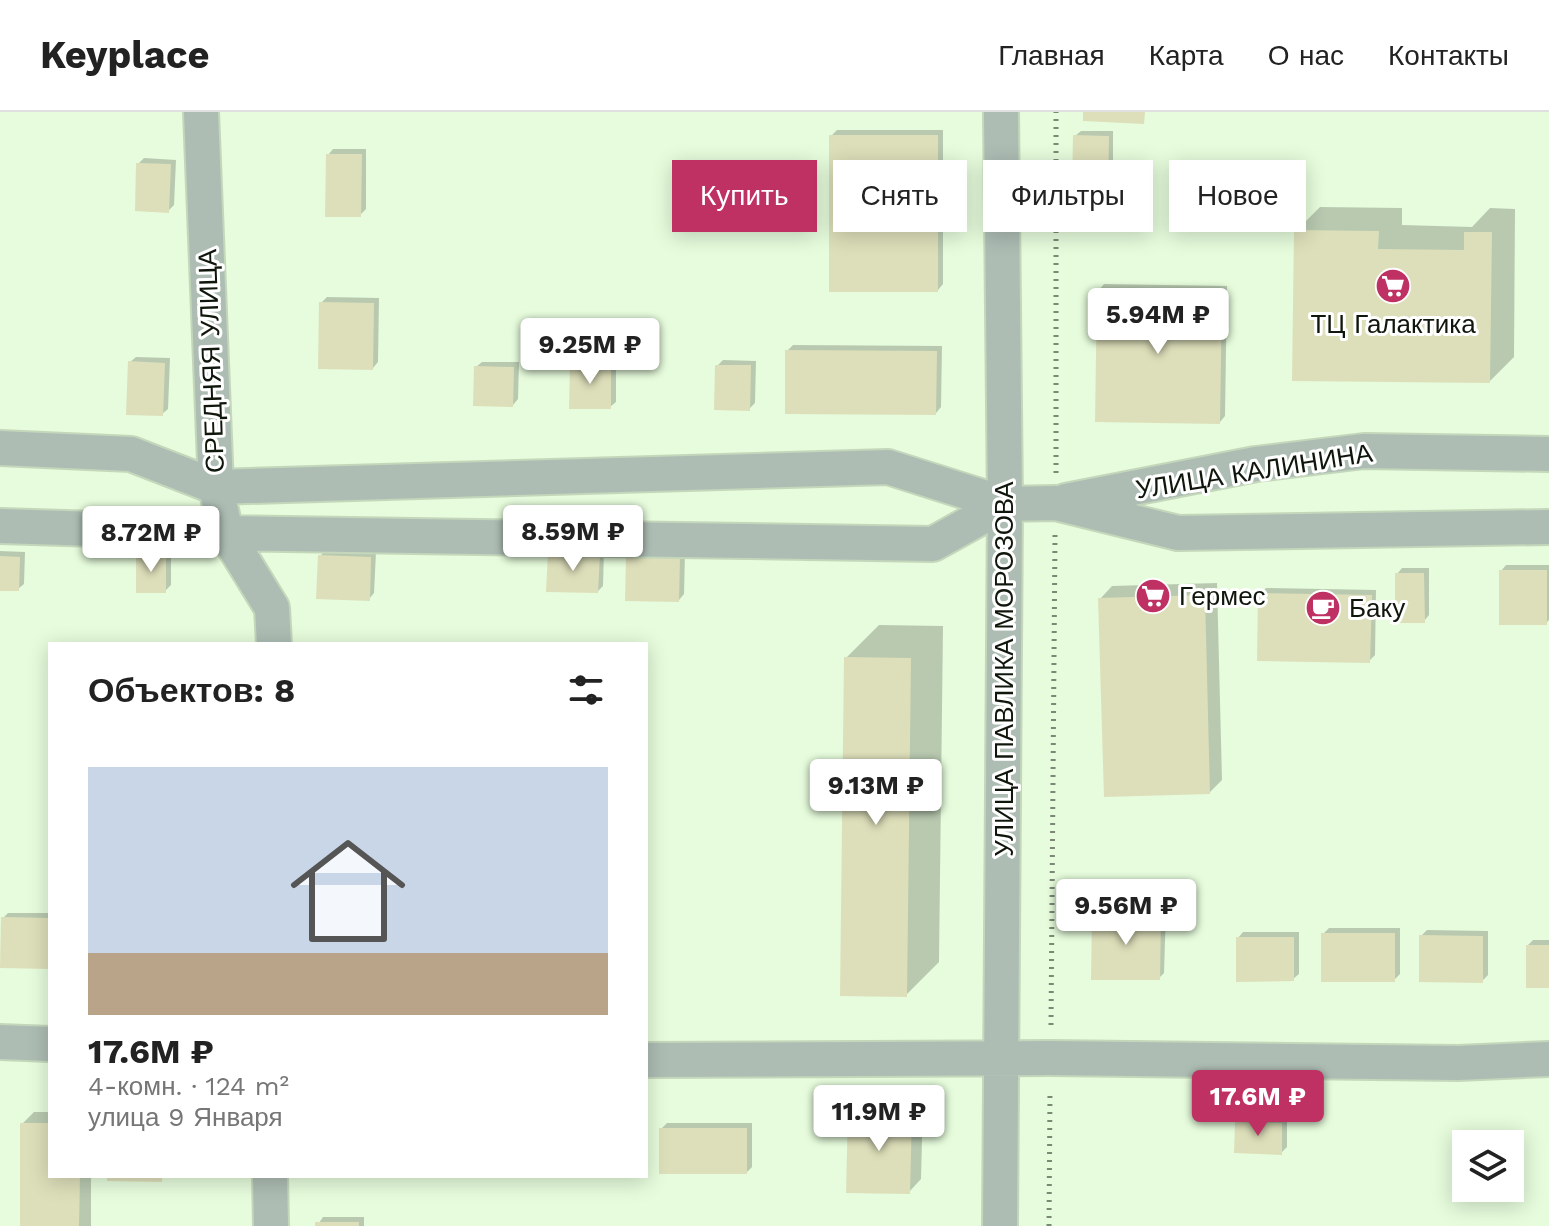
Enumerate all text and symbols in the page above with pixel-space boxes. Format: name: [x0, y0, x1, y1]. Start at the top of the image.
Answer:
text: Keyplace: [40, 33, 209, 77]
text: Главная: [998, 39, 1105, 72]
text: Карта: [1149, 39, 1224, 72]
text: О нас: [1268, 39, 1344, 72]
text: Контакты: [1388, 39, 1509, 72]
chip: Купить: [672, 160, 817, 232]
chip: Снять: [833, 160, 967, 232]
chip: Фильтры: [983, 160, 1153, 232]
chip: Новое: [1169, 160, 1306, 232]
street label: СРЕДНЯЯ УЛИЦА: [192, 248, 230, 474]
supermarket icon: ТЦ Галактика: [1374, 267, 1412, 305]
pin: 5.94M ₽: [1084, 288, 1232, 356]
text: 5.94M ₽: [1106, 299, 1210, 329]
place label: ТЦ Галактика: [1310, 309, 1476, 339]
pin: 9.25M ₽: [516, 318, 664, 386]
text: 9.25M ₽: [538, 329, 642, 359]
street label: УЛИЦА КАЛИНИНА: [1134, 437, 1375, 505]
street label: УЛИЦА ПАВЛИКА МОРОЗОВА: [989, 481, 1019, 857]
pin: 8.59M ₽: [499, 505, 647, 573]
pin: 8.72M ₽: [77, 506, 225, 574]
text: 8.59M ₽: [521, 516, 625, 546]
text: 8.72M ₽: [100, 517, 202, 547]
supermarket icon: Гермес: [1134, 577, 1172, 615]
place label: Гермес: [1179, 581, 1266, 611]
cafe icon: Баку: [1304, 589, 1342, 627]
place label: Баку: [1349, 593, 1405, 623]
icon: filters: [564, 668, 608, 712]
text: Объектов: 8: [88, 670, 295, 710]
pin: 9.13M ₽: [802, 759, 950, 827]
text: 9.13M ₽: [828, 770, 924, 800]
icon: home: [276, 819, 420, 963]
pin: 9.56M ₽: [1052, 879, 1200, 947]
text: 9.56M ₽: [1074, 890, 1178, 920]
text: 17.6M ₽: [88, 1031, 214, 1071]
pin: 17.6M ₽: [1184, 1070, 1332, 1138]
text: 4-комн. · 124 m²: [88, 1071, 289, 1101]
text: 17.6M ₽: [1210, 1081, 1306, 1111]
pin: 11.9M ₽: [805, 1085, 953, 1153]
text: 11.9M ₽: [832, 1096, 926, 1126]
text: улица 9 Января: [88, 1102, 283, 1132]
map controls: [1452, 1130, 1524, 1202]
button: layers: [1452, 1130, 1524, 1202]

